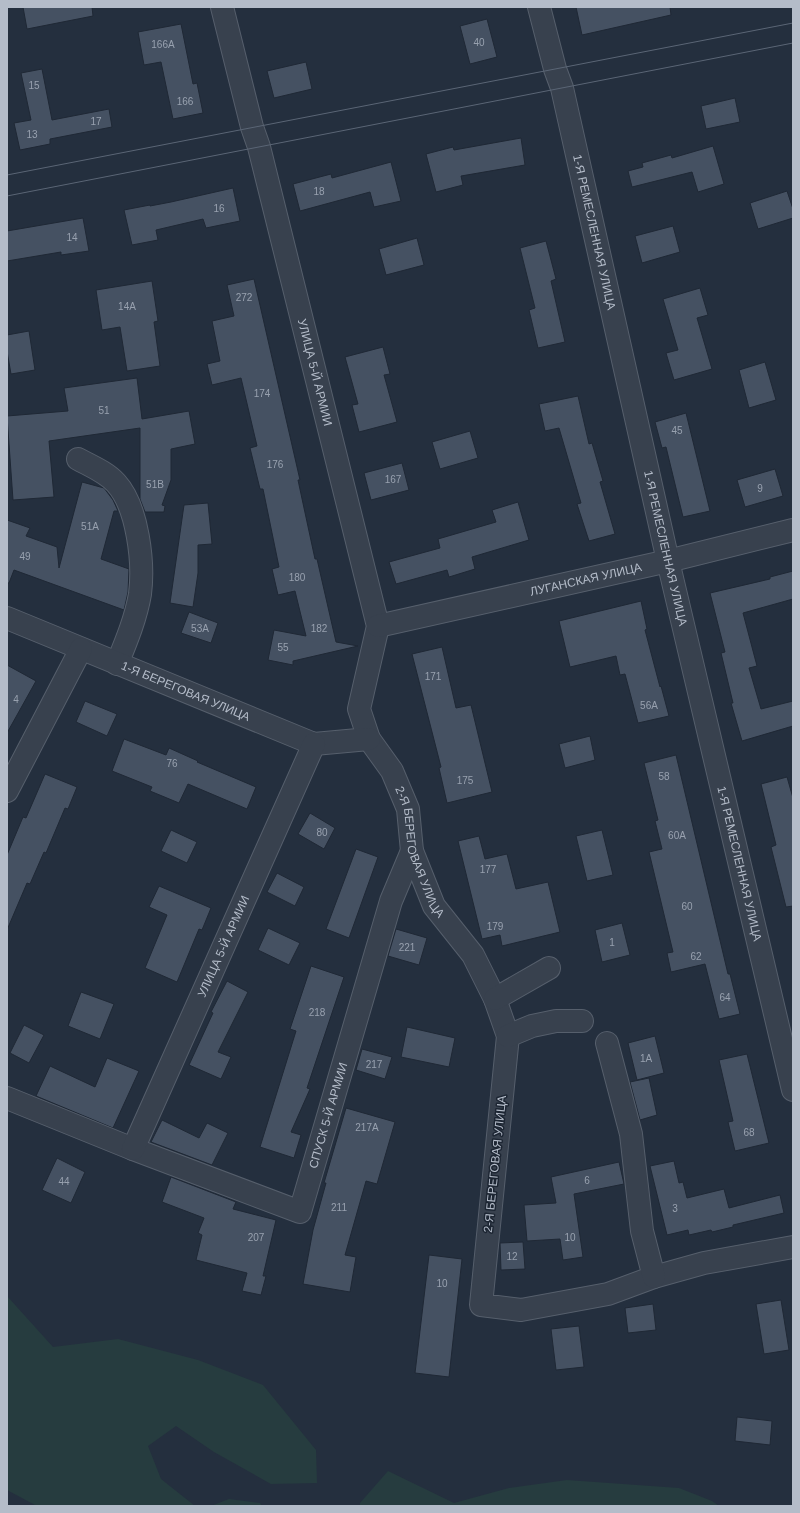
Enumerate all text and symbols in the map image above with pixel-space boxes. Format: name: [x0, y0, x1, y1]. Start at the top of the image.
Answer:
house number: 40: [473, 37, 485, 48]
house number: 166А: [151, 39, 175, 50]
house number: 15: [28, 80, 40, 91]
house number: 166: [177, 96, 194, 107]
house number: 17: [90, 116, 102, 127]
house number: 13: [26, 129, 38, 140]
street label: 1-Я РЕМЕСЛЕННАЯ УЛИЦА: [570, 153, 619, 311]
house number: 18: [313, 186, 325, 197]
house number: 16: [213, 203, 225, 214]
house number: 14: [66, 232, 78, 243]
house number: 272: [236, 292, 253, 303]
house number: 14А: [118, 301, 136, 312]
street label: УЛИЦА 5-Й АРМИИ: [295, 317, 335, 427]
house number: 174: [254, 388, 271, 399]
house number: 51: [98, 405, 110, 416]
house number: 45: [671, 425, 683, 436]
house number: 176: [267, 459, 284, 470]
street label: 1-Я РЕМЕСЛЕННАЯ УЛИЦА: [641, 469, 690, 627]
house number: 167: [385, 474, 402, 485]
house number: 51В: [146, 479, 164, 490]
house number: 9: [757, 483, 763, 494]
house number: 51А: [81, 521, 99, 532]
house number: 49: [19, 551, 31, 562]
street label: ЛУГАНСКАЯ УЛИЦА: [529, 560, 643, 599]
house number: 180: [289, 572, 306, 583]
house number: 53А: [191, 623, 209, 634]
house number: 182: [311, 623, 328, 634]
house number: 55: [277, 642, 289, 653]
street label: 1-Я БЕРЕГОВАЯ УЛИЦА: [119, 659, 252, 724]
house number: 171: [425, 671, 442, 682]
house number: 4: [13, 694, 19, 705]
house number: 56А: [640, 700, 658, 711]
house number: 76: [166, 758, 178, 769]
house number: 58: [658, 771, 670, 782]
house number: 175: [457, 775, 474, 786]
street label: 2-Я БЕРЕГОВАЯ УЛИЦА: [392, 784, 447, 920]
street label: 1-Я РЕМЕСЛЕННАЯ УЛИЦА: [714, 785, 765, 943]
house number: 80: [316, 827, 328, 838]
house number: 60А: [668, 830, 686, 841]
house number: 177: [480, 864, 497, 875]
street label: УЛИЦА 5-Й АРМИИ: [195, 893, 252, 999]
house number: 60: [681, 901, 693, 912]
house number: 179: [487, 921, 504, 932]
house number: 1: [609, 937, 615, 948]
house number: 221: [399, 942, 416, 953]
house number: 62: [690, 951, 702, 962]
house number: 64: [719, 992, 731, 1003]
house number: 218: [309, 1007, 326, 1018]
house number: 1А: [640, 1053, 652, 1064]
house number: 217: [366, 1059, 383, 1070]
street label: СПУСК 5-Й АРМИИ: [306, 1061, 350, 1170]
street label: 2-Я БЕРЕГОВАЯ УЛИЦА: [481, 1095, 509, 1233]
house number: 217А: [355, 1122, 379, 1133]
house number: 68: [743, 1127, 755, 1138]
house number: 6: [584, 1175, 590, 1186]
house number: 44: [58, 1176, 70, 1187]
house number: 211: [331, 1202, 347, 1213]
house number: 3: [672, 1203, 678, 1214]
house number: 207: [248, 1232, 265, 1243]
house number: 10: [564, 1232, 576, 1243]
house number: 12: [506, 1251, 518, 1262]
house number: 10: [436, 1278, 448, 1289]

